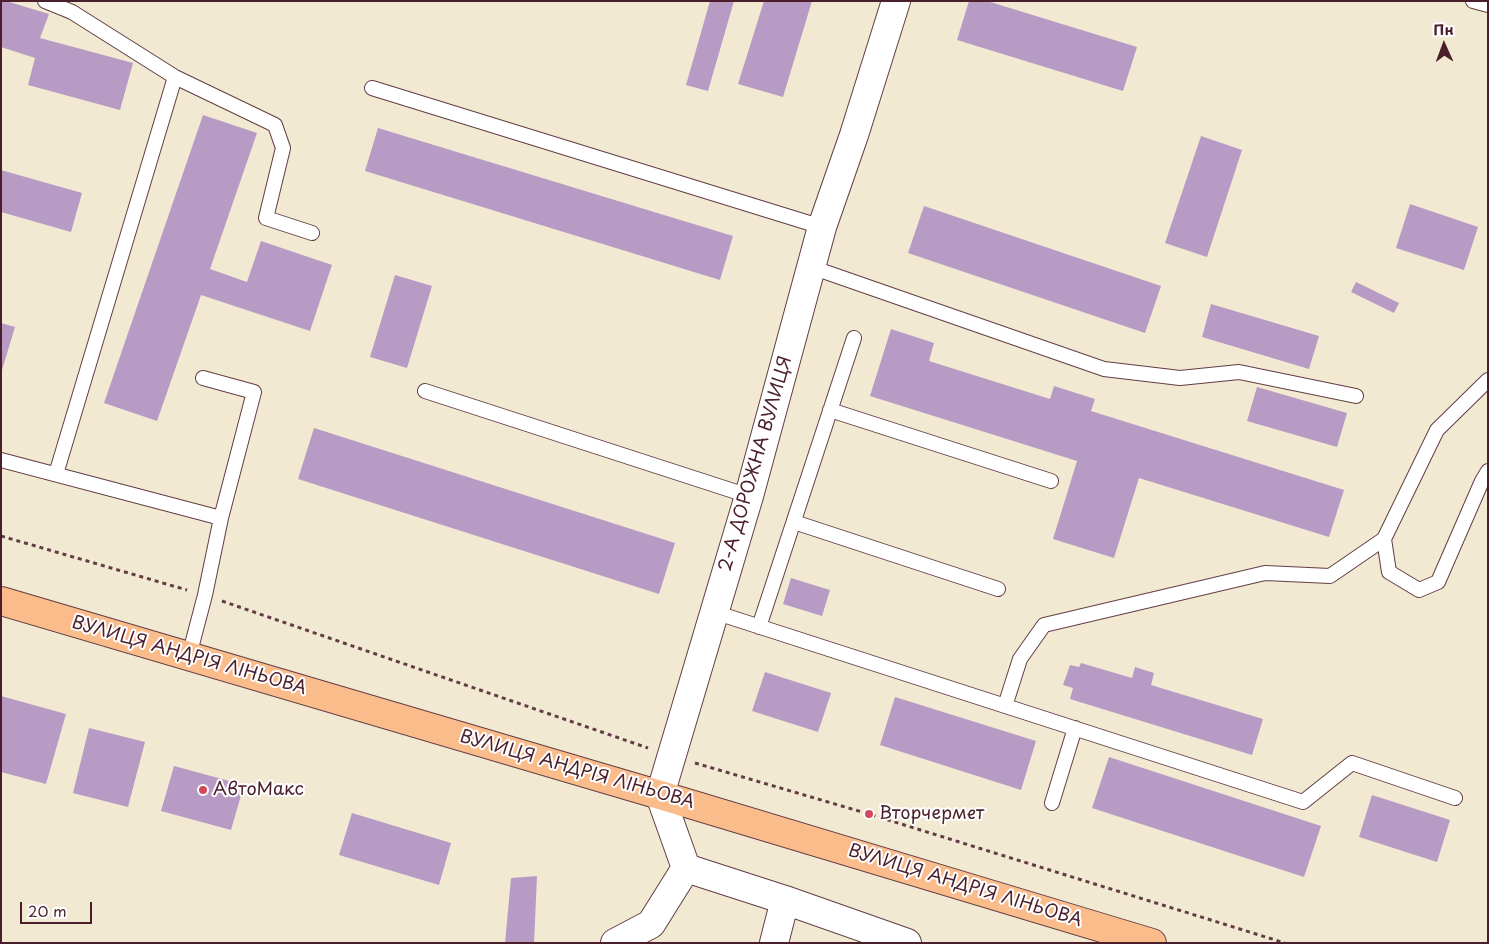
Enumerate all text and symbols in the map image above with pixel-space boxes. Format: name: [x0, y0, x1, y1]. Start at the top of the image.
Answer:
text: Пн: [1433, 19, 1454, 40]
north arrow: [1419, 20, 1469, 70]
street label: 2-А ДОРОЖНА ВУЛИЦЯ: [715, 354, 797, 574]
street label: ВУЛИЦЯ АНДРІЯ ЛІНЬОВА: [69, 612, 309, 700]
street label: ВУЛИЦЯ АНДРІЯ ЛІНЬОВА: [457, 726, 697, 814]
place label: АвтоМакс: [213, 779, 304, 801]
marker: АвтоМакс: [197, 784, 209, 796]
place label: Вторчермет: [879, 803, 984, 825]
marker: Вторчермет: [863, 808, 875, 820]
street label: ВУЛИЦЯ АНДРІЯ ЛІНЬОВА: [845, 840, 1085, 932]
scale bar: [22, 892, 95, 924]
text: 20 m: [28, 899, 67, 922]

